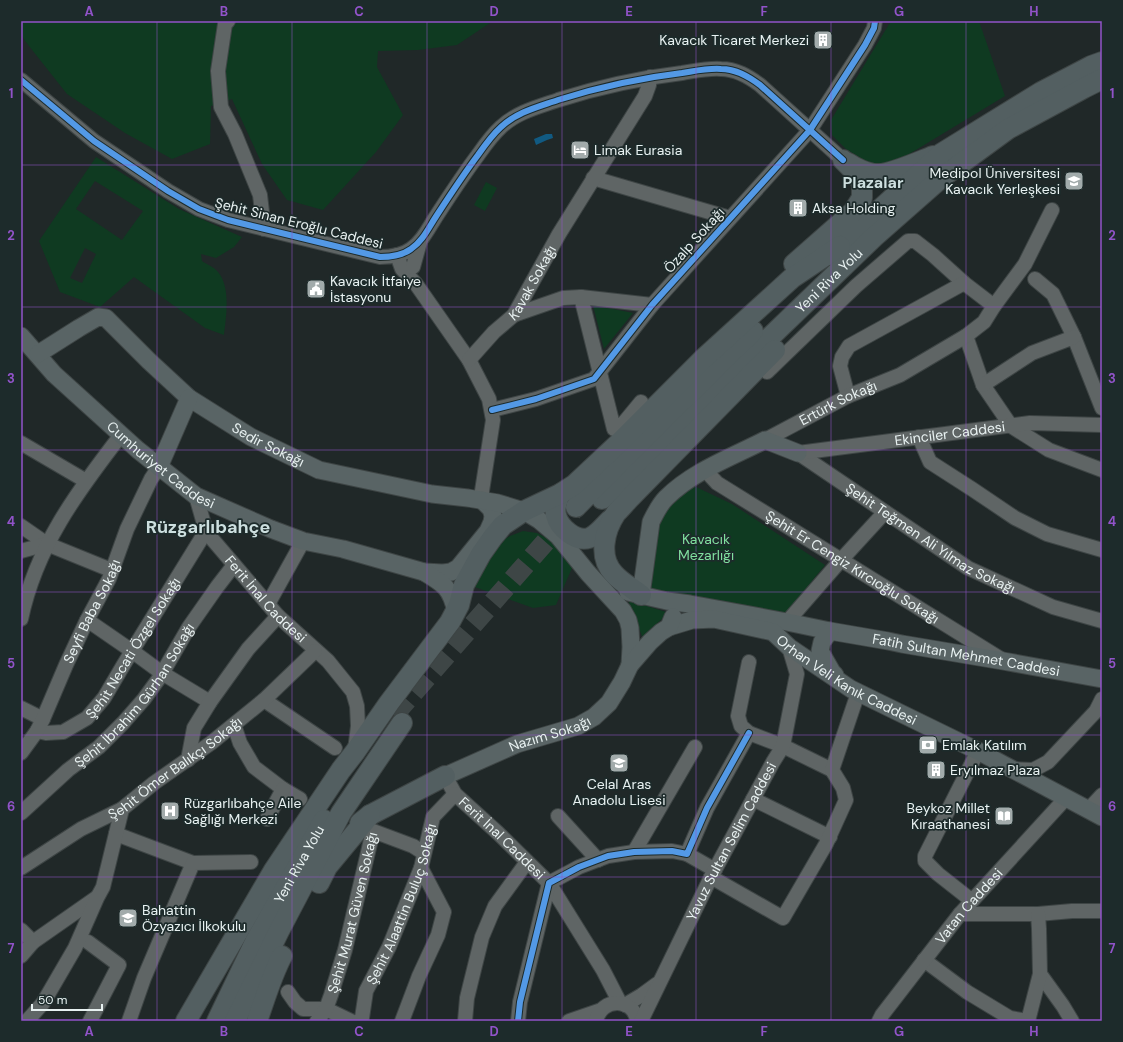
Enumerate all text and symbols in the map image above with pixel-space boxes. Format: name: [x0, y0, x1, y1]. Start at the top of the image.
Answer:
text: A: [84, 3, 94, 20]
text: B: [220, 3, 228, 20]
text: C: [354, 3, 364, 20]
text: D: [489, 3, 499, 20]
text: E: [625, 3, 633, 20]
text: F: [760, 3, 768, 20]
text: G: [894, 3, 904, 20]
text: H: [1029, 3, 1039, 20]
building icon: Kavacık Ticaret Merkezi: [812, 29, 834, 51]
place label: Kavacık Ticaret Merkezi: [659, 31, 809, 49]
text: 1: [9, 85, 13, 102]
text: 1: [1110, 85, 1114, 102]
hotel icon: Limak Eurasia: [569, 139, 591, 161]
place label: Limak Eurasia: [594, 141, 682, 159]
place label: Medipol Üniversitesi Kavacık Yerleşkesi: [929, 164, 1060, 198]
school or university icon: Medipol Üniversitesi Kavacık Yerleşkesi: [1063, 170, 1085, 192]
district label: Plazalar: [843, 172, 904, 193]
street label: Şehit Sinan Eroğlu Caddesi: [213, 193, 385, 253]
building icon: Aksa Holding: [787, 197, 809, 219]
place label: Aksa Holding: [812, 199, 895, 217]
street label: Özalp Sokağı: [660, 203, 728, 277]
text: 2: [7, 227, 15, 244]
text: 2: [1108, 227, 1116, 244]
street label: Kavak Sokağı: [505, 242, 560, 325]
street label: Yeni Riva Yolu: [791, 244, 866, 317]
place label: Kavacık İtfaiye İstasyonu: [330, 272, 421, 306]
public building icon: Kavacık İtfaiye İstasyonu: [305, 278, 327, 300]
text: 3: [7, 370, 15, 387]
text: 3: [1108, 370, 1116, 387]
street label: Ertürk Sokağı: [796, 376, 880, 429]
street label: Cumhuriyet Caddesi: [103, 417, 218, 512]
street label: Ekinciler Caddesi: [893, 417, 1006, 449]
street label: Sedir Sokağı: [229, 418, 308, 471]
street label: Şehit Teğmen Ali Yılmaz Sokağı: [842, 479, 1018, 598]
street label: Şehit Er Cengiz Kırcıoğlu Sokağı: [762, 506, 943, 628]
text: 4: [7, 513, 15, 530]
text: 4: [1108, 513, 1116, 530]
district label: Rüzgarlıbahçe: [146, 515, 271, 539]
park label: Kavacık Mezarlığı: [678, 530, 734, 564]
street label: Ferit İnal Caddesi: [221, 552, 310, 646]
street label: Seyfi Baba Sokağı: [59, 557, 124, 666]
street label: Şehit Necati Özgel Sokağı: [81, 574, 184, 722]
street label: Şehit İbrahim Gürhan Sokağı: [71, 619, 198, 771]
street label: Fatih Sultan Mehmet Caddesi: [871, 629, 1061, 680]
street label: Orhan Veli Kanık Caddesi: [773, 631, 920, 729]
text: 5: [7, 655, 15, 672]
text: 5: [1108, 655, 1116, 672]
street label: Nazım Sokağı: [506, 712, 594, 756]
street label: Şehit Ömer Balıkçı Sokağı: [105, 713, 246, 823]
bank icon: Emlak Katılım: [917, 734, 939, 756]
place label: Emlak Katılım: [942, 736, 1027, 754]
school or university icon: Celal Aras Anadolu Lisesi: [608, 752, 630, 774]
street label: Yavuz Sultan Selim Caddesi: [682, 759, 780, 924]
building icon: Eryılmaz Plaza: [925, 759, 947, 781]
place label: Eryılmaz Plaza: [950, 761, 1040, 779]
place label: Celal Aras Anadolu Lisesi: [572, 775, 666, 809]
street label: Ferit İnal Caddesi: [455, 793, 549, 883]
place label: Rüzgarlıbahçe Aile Sağlığı Merkezi: [184, 794, 301, 828]
text: 6: [7, 798, 15, 815]
text: 6: [1108, 798, 1116, 815]
place label: Beykoz Millet Kıraathanesi: [907, 799, 990, 833]
hospital icon: Rüzgarlıbahçe Aile Sağlığı Merkezi: [159, 800, 181, 822]
library icon: Beykoz Millet Kıraathanesi: [993, 805, 1015, 827]
street label: Yeni Riva Yolu: [270, 822, 328, 906]
street label: Şehit Alaattin Buluç Sokağı: [362, 822, 440, 988]
street label: Şehit Murat Güven Sokağı: [323, 830, 381, 996]
street label: Vatan Caddesi: [931, 864, 1006, 948]
place label: Bahattin Özyazıcı İlkokulu: [142, 901, 246, 935]
school or university icon: Bahattin Özyazıcı İlkokulu: [117, 907, 139, 929]
text: 7: [8, 940, 15, 957]
text: 7: [1109, 940, 1116, 957]
scale bar: [32, 986, 102, 1012]
text: 50 m: [38, 992, 67, 1008]
text: A: [84, 1023, 94, 1040]
text: B: [220, 1023, 228, 1040]
text: C: [354, 1023, 364, 1040]
text: D: [489, 1023, 499, 1040]
text: E: [625, 1023, 633, 1040]
text: F: [760, 1023, 768, 1040]
text: G: [894, 1023, 904, 1040]
text: H: [1029, 1023, 1039, 1040]

